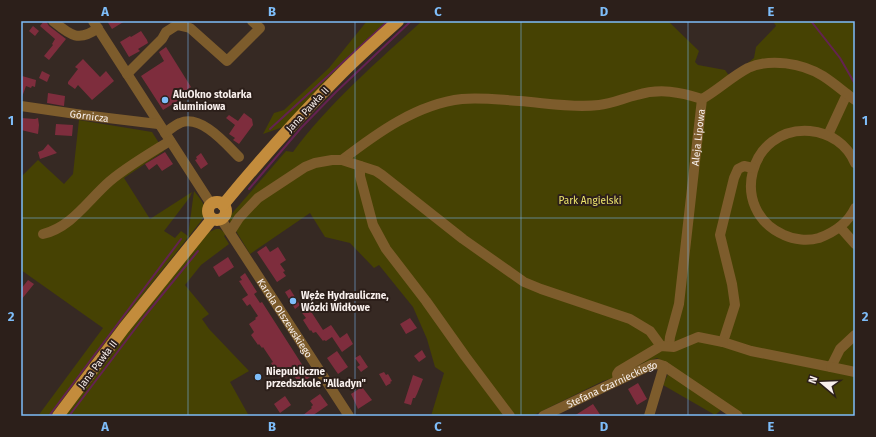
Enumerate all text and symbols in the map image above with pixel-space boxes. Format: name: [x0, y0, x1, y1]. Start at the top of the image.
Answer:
text: A: [100, 4, 109, 19]
text: B: [268, 4, 276, 19]
text: C: [434, 4, 442, 19]
text: D: [600, 4, 609, 19]
text: E: [768, 4, 775, 19]
street label: Jana Pawła II: [284, 85, 332, 135]
place label: AluOkno stolarka aluminiowa: [172, 89, 252, 113]
marker: AluOkno stolarka aluminiowa: [160, 95, 170, 105]
street label: Górnicza: [69, 108, 109, 125]
street label: Aleja Lipowa: [690, 108, 708, 166]
text: 1: [8, 113, 14, 128]
text: 1: [862, 113, 868, 128]
park label: Park Angielski: [559, 195, 622, 207]
street label: Karola Olszewskiego: [254, 277, 315, 361]
place label: Węże Hydrauliczne, Wózki Widłowe: [301, 290, 389, 314]
marker: Węże Hydrauliczne, Wózki Widłowe: [288, 296, 298, 306]
text: 2: [8, 309, 15, 324]
text: 2: [862, 309, 869, 324]
street label: Jana Pawła II: [76, 338, 120, 391]
street label: Stefana Czarnieckiego: [565, 359, 658, 411]
north arrow: [802, 363, 842, 403]
place label: Niepubliczne przedszkole "Alladyn": [266, 366, 366, 390]
marker: Niepubliczne przedszkole "Alladyn": [253, 372, 263, 382]
text: N: [806, 374, 820, 385]
text: A: [100, 419, 109, 434]
text: B: [268, 419, 276, 434]
text: C: [434, 419, 442, 434]
text: D: [600, 419, 609, 434]
text: E: [768, 419, 775, 434]

